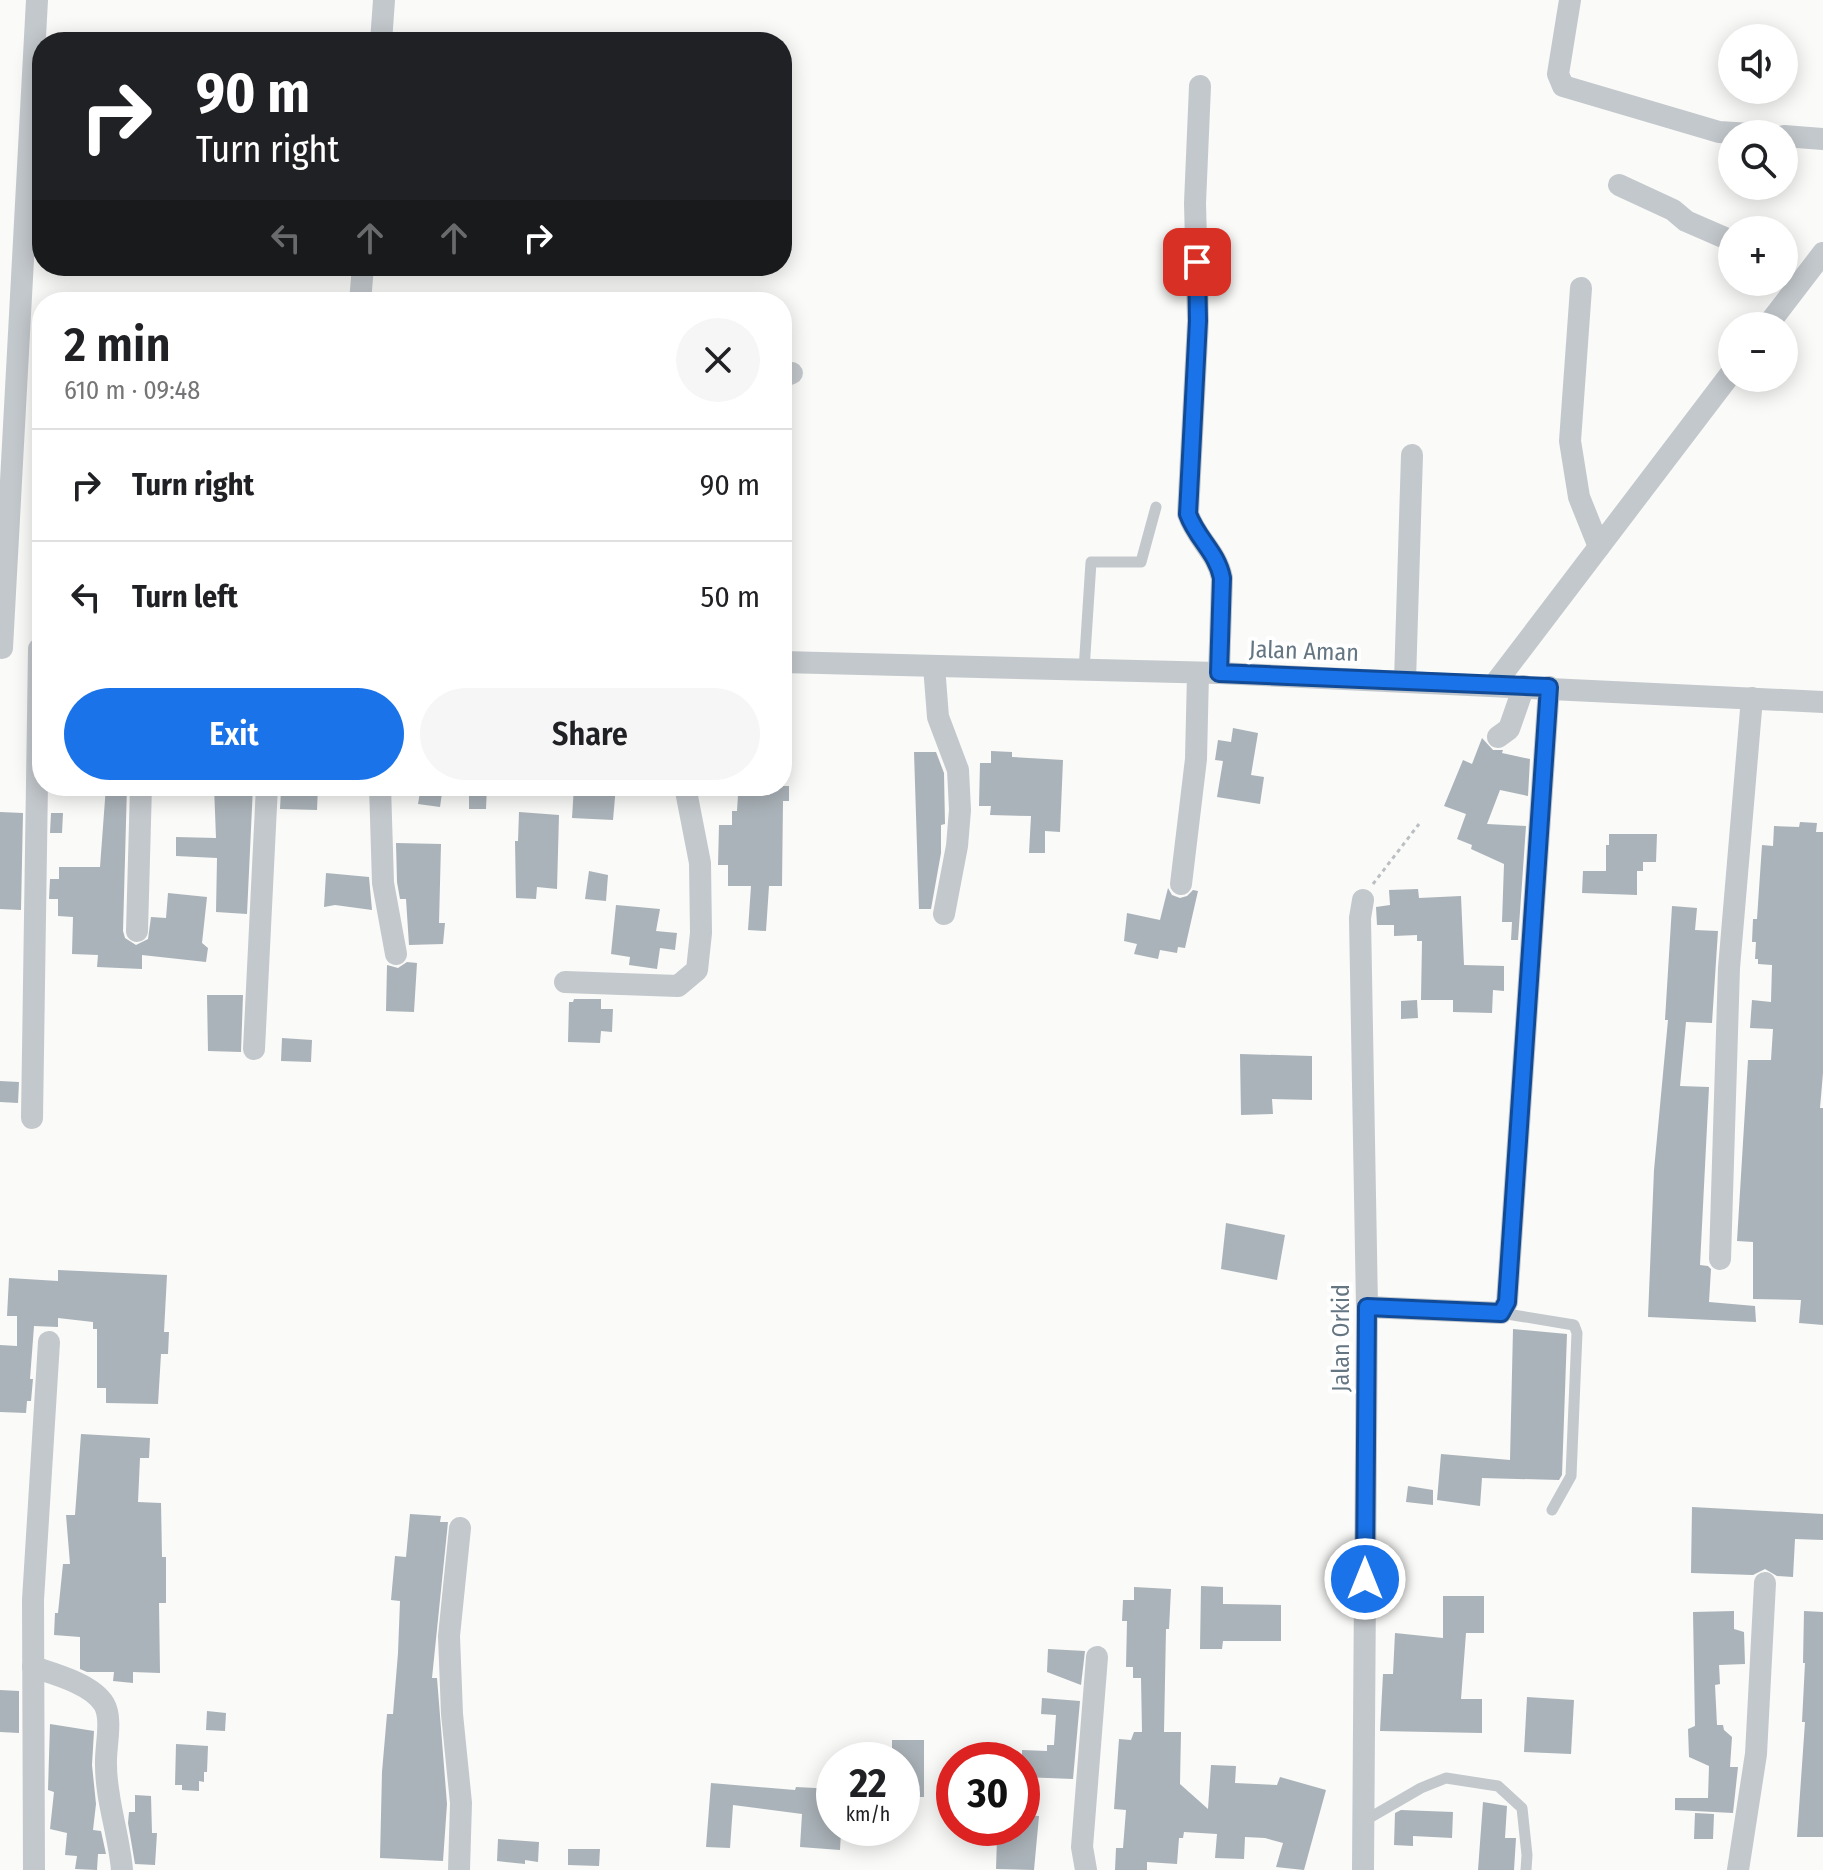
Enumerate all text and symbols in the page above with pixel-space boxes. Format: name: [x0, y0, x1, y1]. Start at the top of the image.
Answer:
map controls: [1718, 24, 1798, 392]
button: sound: [1718, 24, 1798, 104]
text: 90 m: [196, 60, 310, 127]
icon: right: [64, 64, 168, 168]
button: search: [1718, 120, 1798, 200]
text: Turn right: [196, 128, 339, 172]
icon: left: [264, 216, 308, 260]
icon: ahead: [348, 216, 392, 260]
icon: ahead: [432, 216, 476, 260]
icon: right: [516, 216, 560, 260]
button: +: [1718, 216, 1798, 296]
pin: [1163, 228, 1231, 296]
icon: arrive: [1175, 240, 1219, 284]
button: −: [1718, 312, 1798, 392]
text: 2 min: [64, 316, 171, 374]
button: close: [676, 318, 760, 402]
text: 610 m · 09:48: [64, 375, 200, 406]
icon: right: [64, 463, 108, 507]
text: Turn right: [132, 467, 254, 503]
text: 90 m: [700, 467, 760, 503]
icon: left: [64, 575, 108, 619]
text: Turn left: [132, 579, 238, 615]
text: 50 m: [700, 579, 760, 615]
street label: Jalan Aman: [1249, 635, 1359, 667]
button: Exit: [64, 688, 404, 780]
button: Share: [420, 688, 760, 780]
street label: Jalan Orkid: [1327, 1284, 1355, 1392]
position arrow: [1323, 1537, 1407, 1621]
speed limit sign: 30: [936, 1742, 1040, 1846]
text: 22: [849, 1760, 887, 1808]
text: km/h: [846, 1802, 890, 1826]

